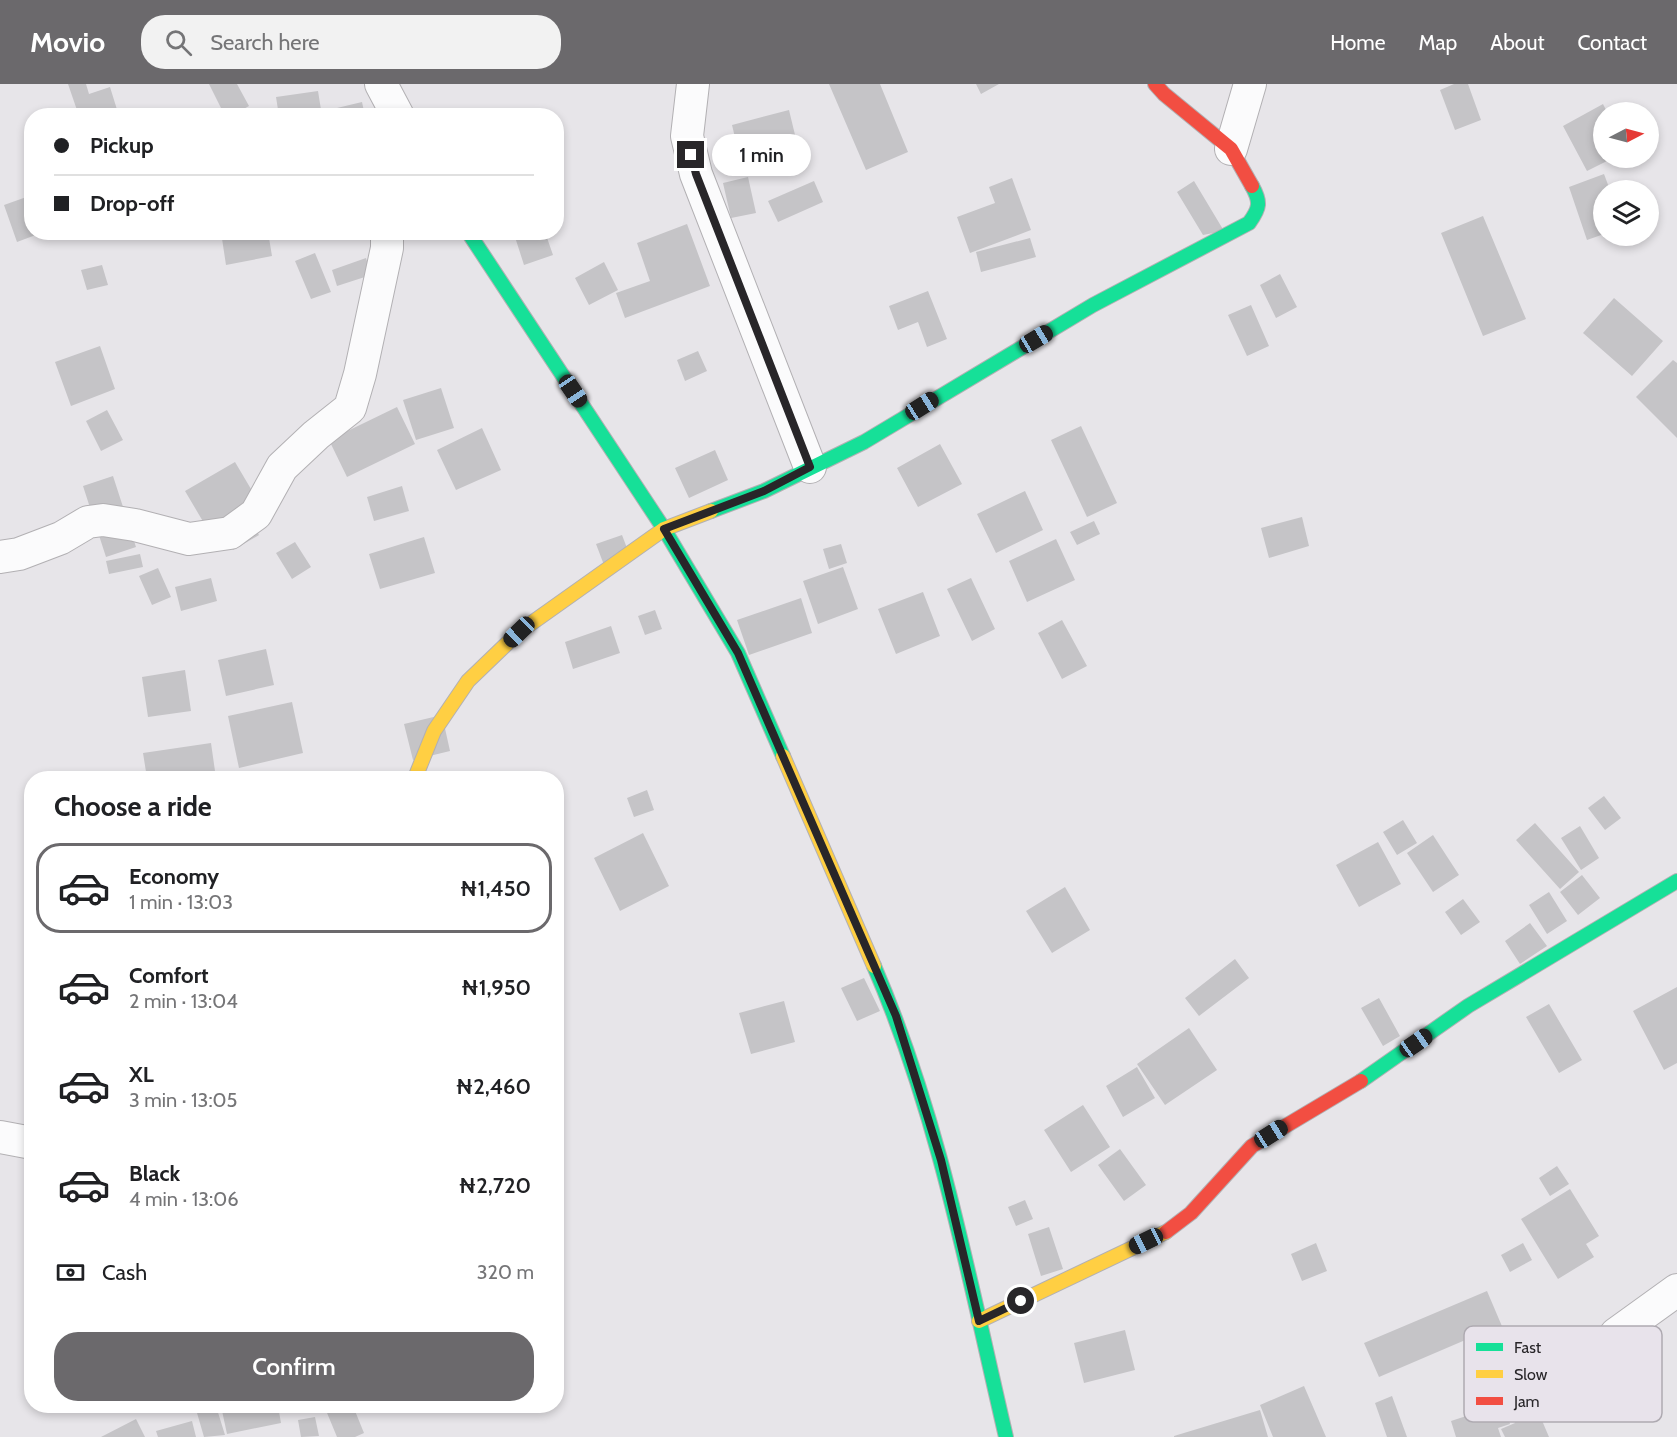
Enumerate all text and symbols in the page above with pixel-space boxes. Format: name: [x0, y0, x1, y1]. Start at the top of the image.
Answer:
search box: [141, 15, 561, 69]
text: Movio: [30, 25, 105, 59]
icon: search: [162, 26, 195, 59]
text: Search here: [210, 29, 320, 56]
text: Home: [1330, 30, 1386, 55]
text: Map: [1419, 30, 1457, 55]
text: About: [1490, 30, 1544, 55]
text: Contact: [1577, 30, 1647, 55]
north arrow: [1593, 102, 1659, 168]
map controls: [1593, 102, 1659, 246]
text: Pickup: [90, 132, 154, 159]
callout: 1 min: [712, 134, 811, 176]
route end: [677, 141, 704, 168]
text: 1 min: [739, 143, 784, 167]
button: layers: [1593, 180, 1659, 246]
text: Drop-off: [90, 190, 174, 217]
car: [1016, 322, 1056, 356]
car: [555, 371, 591, 411]
car: [902, 389, 942, 423]
car: [500, 613, 538, 651]
text: Choose a ride: [54, 790, 212, 823]
icon: car: [57, 861, 111, 915]
text: Economy: [129, 863, 219, 890]
text: ₦1,450: [460, 875, 531, 902]
text: 1 min · 13:03: [129, 890, 233, 914]
icon: car: [57, 960, 111, 1014]
text: Comfort: [129, 962, 208, 989]
text: ₦1,950: [461, 974, 531, 1001]
text: 2 min · 13:04: [129, 989, 238, 1013]
car: [1396, 1025, 1436, 1061]
icon: car: [57, 1059, 111, 1113]
text: XL: [129, 1061, 154, 1088]
text: ₦2,460: [455, 1073, 531, 1100]
text: 3 min · 13:05: [129, 1088, 237, 1112]
car: [1251, 1117, 1291, 1151]
icon: car: [57, 1158, 111, 1212]
text: Black: [129, 1160, 180, 1187]
text: ₦2,720: [458, 1172, 531, 1199]
text: 4 min · 13:06: [129, 1187, 239, 1211]
car: [1126, 1225, 1166, 1257]
icon: cash: [54, 1256, 87, 1289]
text: Cash: [102, 1259, 147, 1286]
text: 320 m: [477, 1260, 534, 1284]
route start: [1007, 1287, 1034, 1314]
legend: [1464, 1326, 1662, 1422]
button: Confirm: [54, 1332, 534, 1401]
text: Fast: [1514, 1338, 1542, 1357]
text: Slow: [1514, 1365, 1548, 1384]
text: Jam: [1513, 1392, 1540, 1411]

